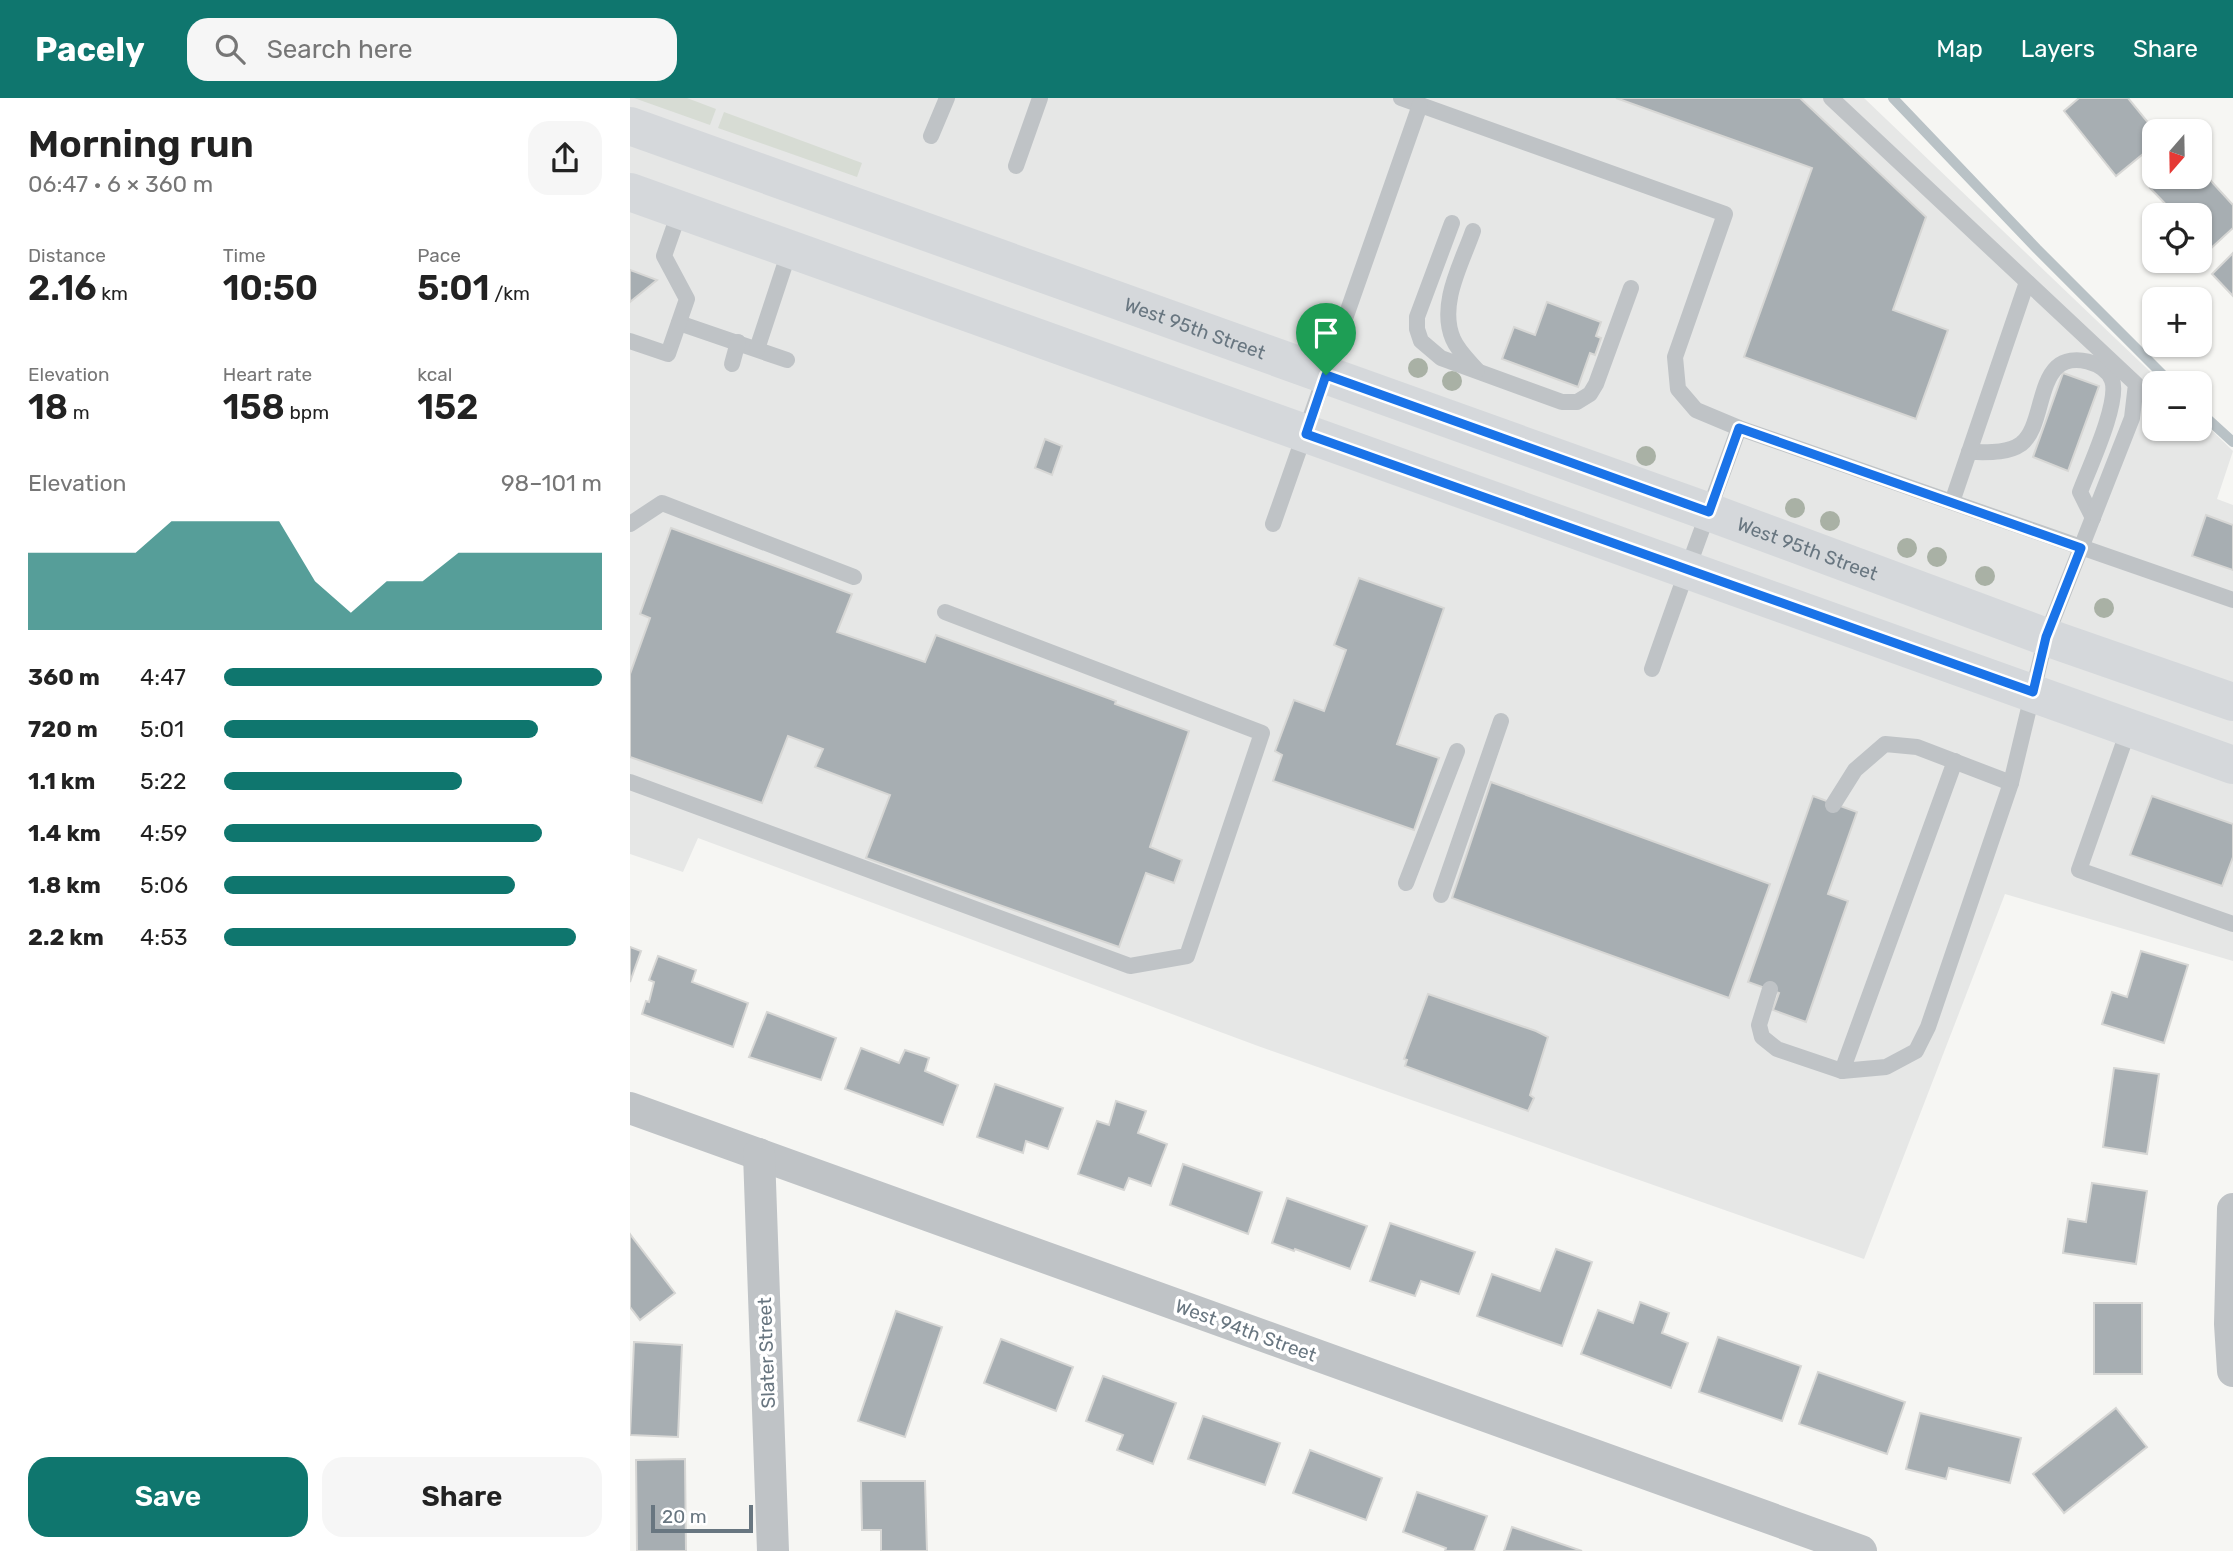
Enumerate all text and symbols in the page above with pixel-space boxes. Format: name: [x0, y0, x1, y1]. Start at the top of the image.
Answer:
search box: [187, 18, 677, 81]
text: Pacely: [35, 30, 145, 69]
icon: search: [211, 30, 249, 68]
text: Search here: [267, 34, 412, 65]
text: Map: [1936, 35, 1983, 63]
text: Layers: [2021, 35, 2095, 63]
text: Share: [2133, 35, 2198, 63]
north arrow: [2142, 119, 2212, 189]
map controls: [2142, 119, 2212, 441]
text: Morning run: [28, 121, 254, 167]
button: share: [528, 121, 602, 195]
text: 06:47 · 6 × 360 m: [28, 170, 213, 198]
button: locate: [2142, 203, 2212, 273]
text: Distance: [28, 244, 106, 267]
text: Time: [223, 244, 266, 267]
text: Pace: [417, 244, 461, 267]
text: 2.16: [28, 267, 97, 309]
text: 10:50: [223, 267, 318, 309]
text: 5:01: [417, 267, 490, 309]
text: km: [97, 282, 128, 305]
text: /km: [490, 282, 530, 305]
button: +: [2142, 287, 2212, 357]
street label: West 95th Street: [1121, 293, 1269, 365]
pin: [1296, 303, 1356, 375]
icon: arrive: [1307, 314, 1345, 352]
text: Elevation: [28, 363, 109, 386]
text: Heart rate: [223, 363, 312, 386]
text: kcal: [417, 363, 452, 386]
button: −: [2142, 371, 2212, 441]
text: 18: [28, 386, 68, 428]
text: 158: [223, 386, 285, 428]
text: 152: [417, 386, 478, 428]
text: m: [68, 401, 90, 424]
text: bpm: [285, 401, 329, 424]
text: Elevation: [28, 469, 127, 497]
text: 98–101 m: [501, 469, 602, 497]
street label: West 95th Street: [1734, 512, 1881, 586]
text: 360 m: [28, 663, 100, 691]
text: 4:47: [140, 663, 186, 691]
text: 720 m: [28, 715, 98, 743]
text: 5:01: [140, 715, 184, 743]
text: 1.1 km: [28, 767, 95, 795]
text: 5:22: [140, 767, 187, 795]
text: 1.4 km: [28, 819, 101, 847]
text: 4:59: [140, 819, 187, 847]
text: 1.8 km: [28, 871, 101, 899]
text: 5:06: [140, 871, 188, 899]
text: 2.2 km: [28, 923, 104, 951]
text: 4:53: [140, 923, 188, 951]
street label: West 94th Street: [1172, 1294, 1320, 1367]
street label: Slater Street: [753, 1296, 780, 1409]
button: Save: [28, 1457, 308, 1537]
button: Share: [322, 1457, 602, 1537]
scale bar: [651, 1502, 752, 1534]
text: 20 m: [662, 1505, 707, 1528]

